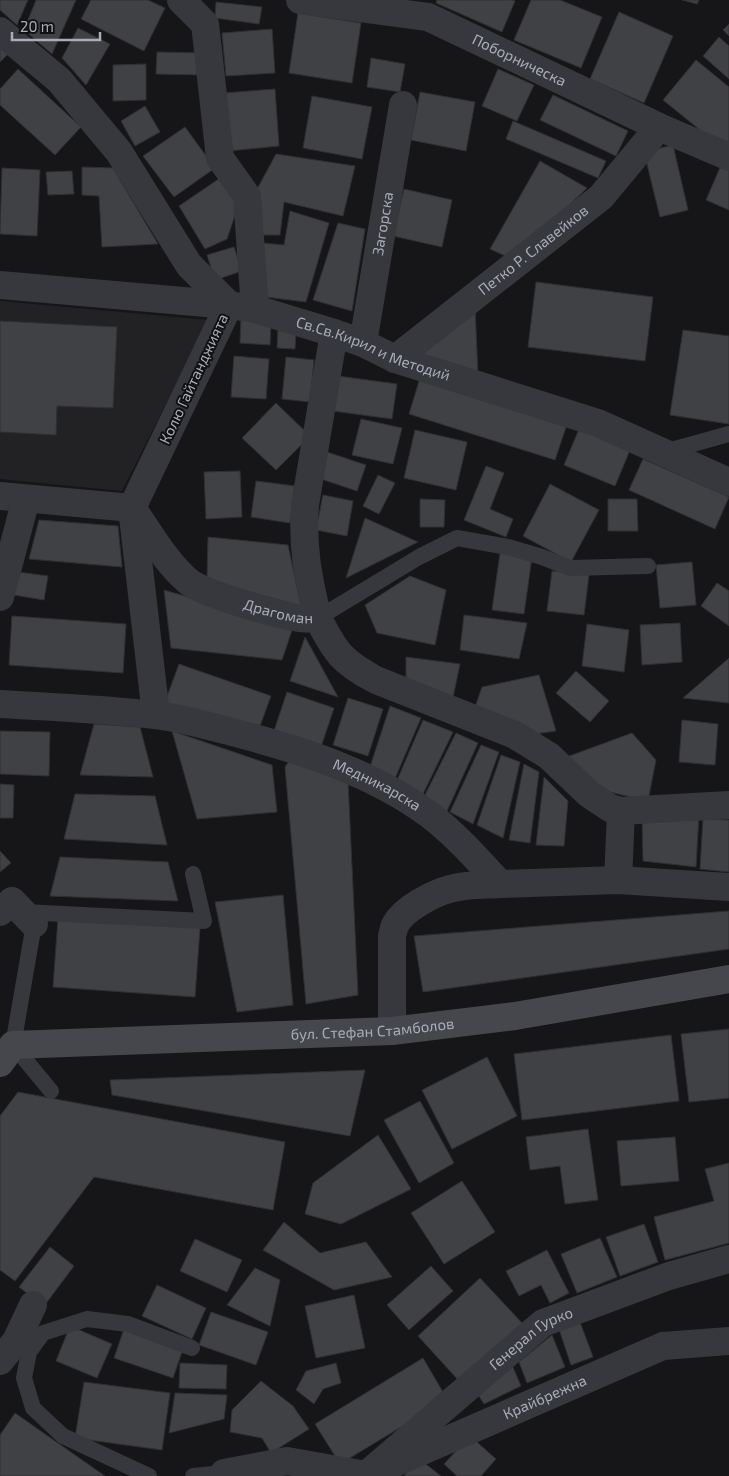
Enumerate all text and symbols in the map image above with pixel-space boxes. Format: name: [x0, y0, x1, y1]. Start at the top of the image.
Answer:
scale bar: [12, 10, 100, 42]
text: 20 m: [20, 17, 54, 35]
street label: Поборническа: [470, 29, 569, 90]
street label: Загорска: [368, 190, 396, 257]
street label: Петко Р. Славейков: [474, 201, 591, 298]
street label: Колю Гайтанджията: [155, 311, 231, 447]
street label: Св.Св.Кирил и Методий: [294, 312, 453, 384]
street label: Драгоман: [242, 594, 313, 627]
street label: Медникарска: [331, 754, 425, 814]
street label: бул. Стефан Стамболов: [290, 1013, 455, 1043]
street label: Генерал Гурко: [485, 1303, 575, 1373]
street label: Крайбрежна: [500, 1371, 589, 1423]

